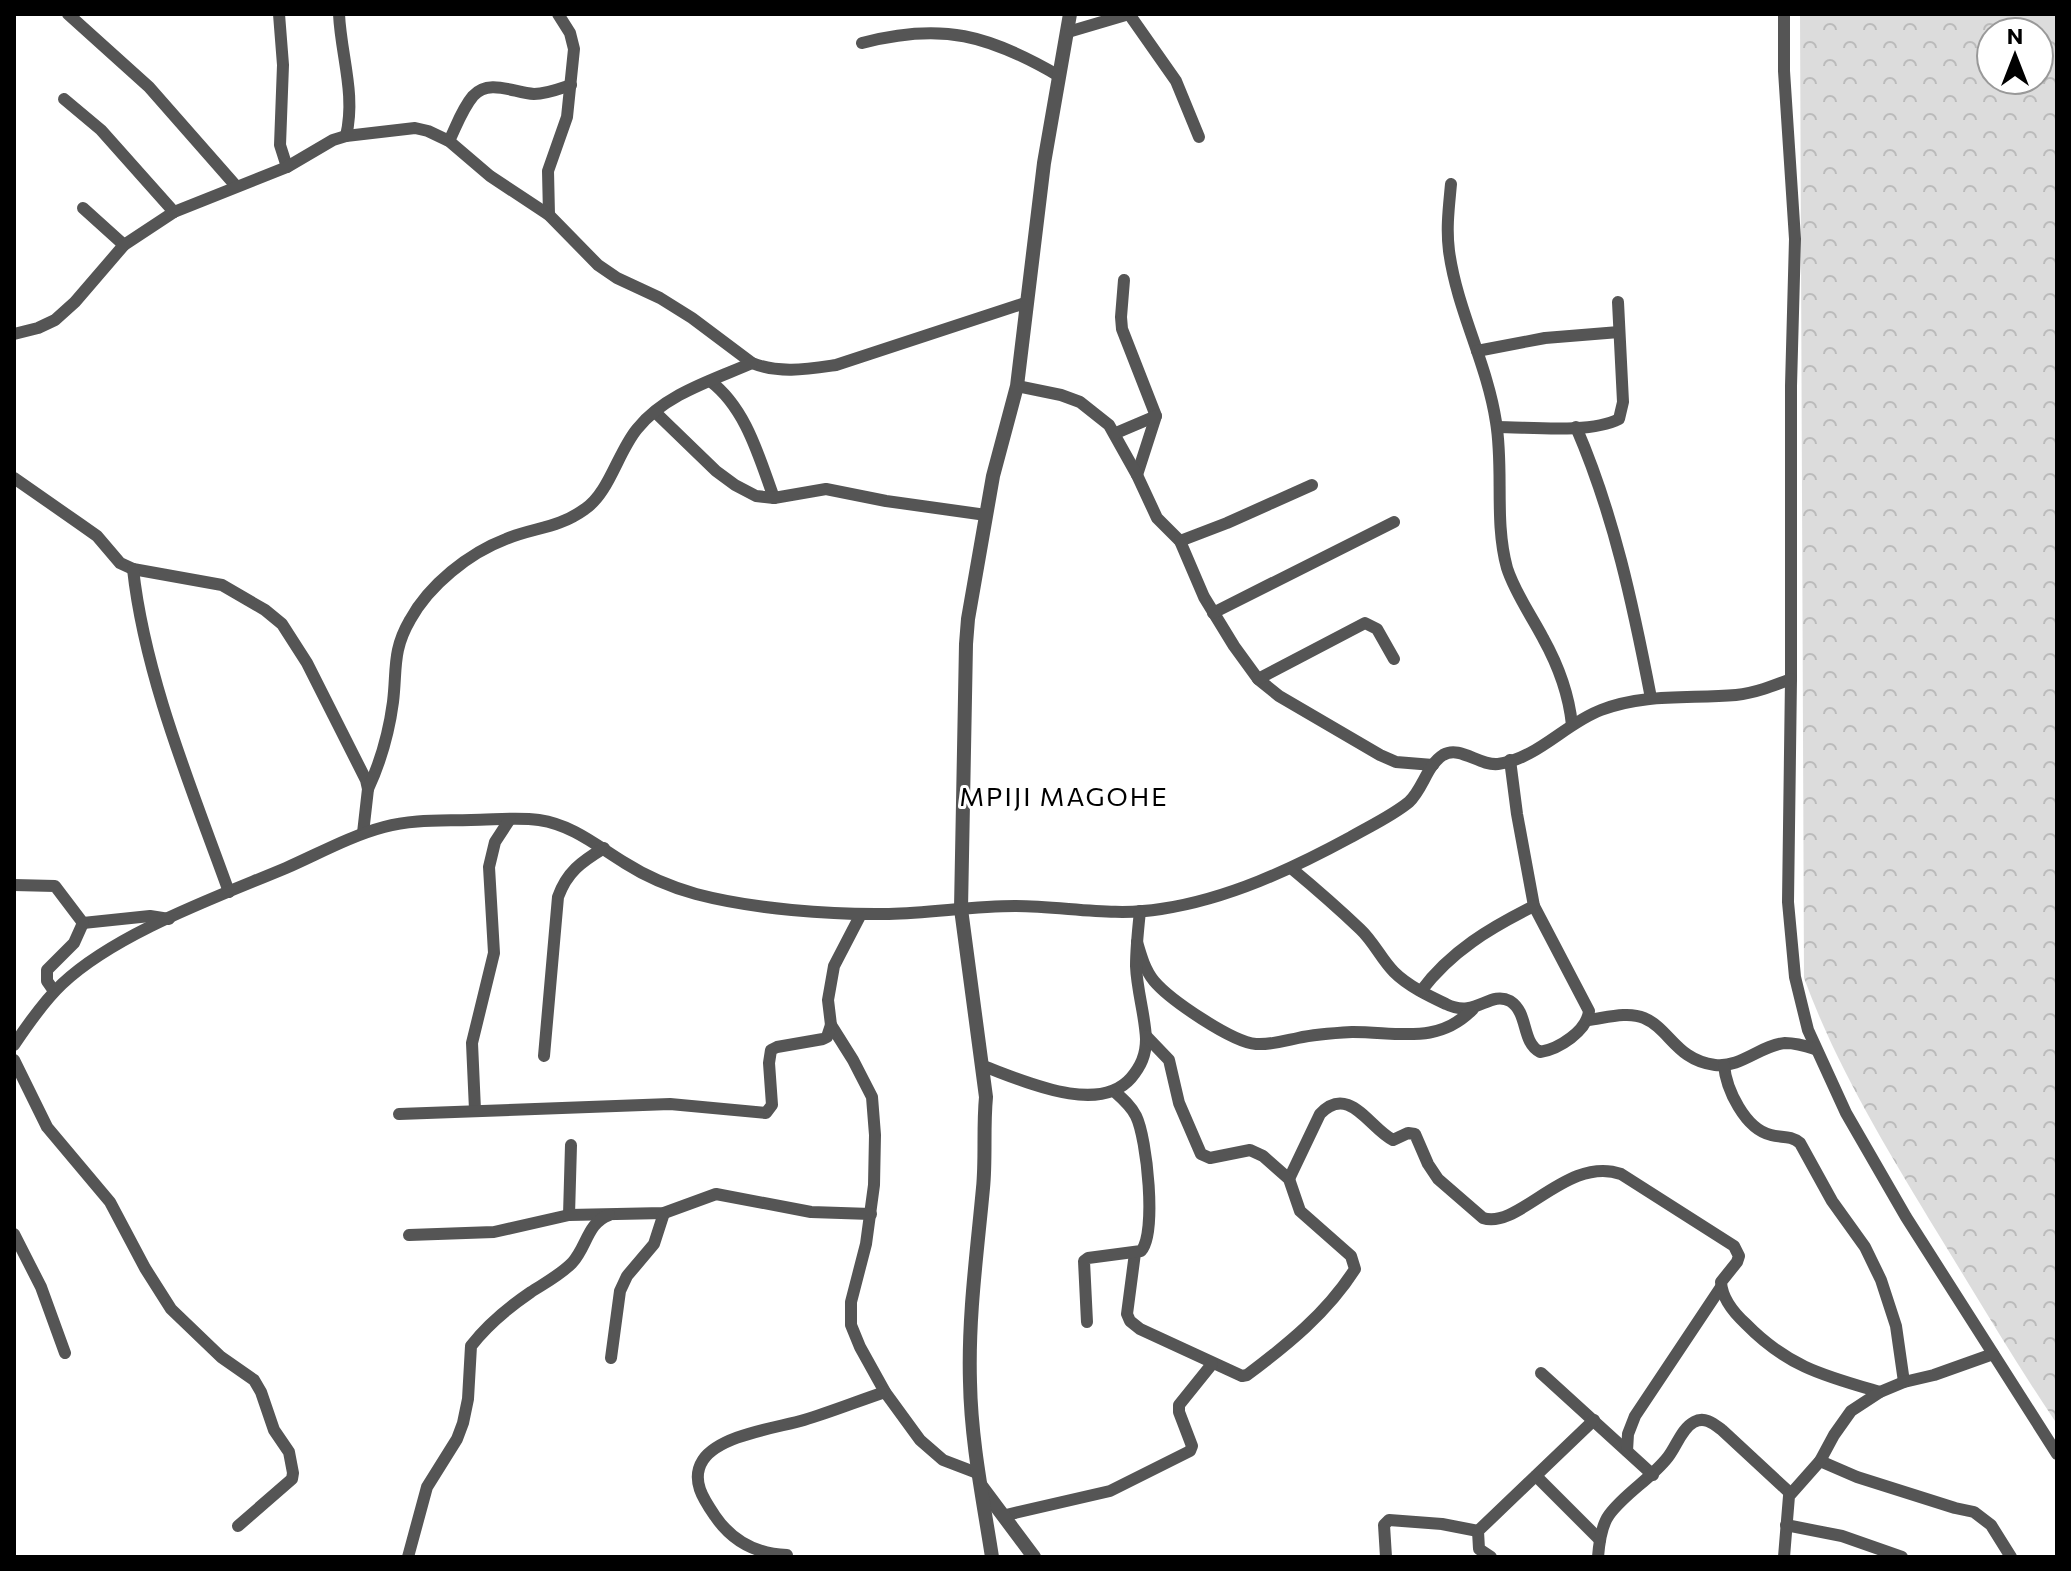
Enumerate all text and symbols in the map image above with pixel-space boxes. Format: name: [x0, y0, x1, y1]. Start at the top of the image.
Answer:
north arrow: [1975, 16, 2055, 96]
text: N: [2007, 22, 2023, 49]
district label: MPIJI MAGOHE: [959, 780, 1169, 811]

